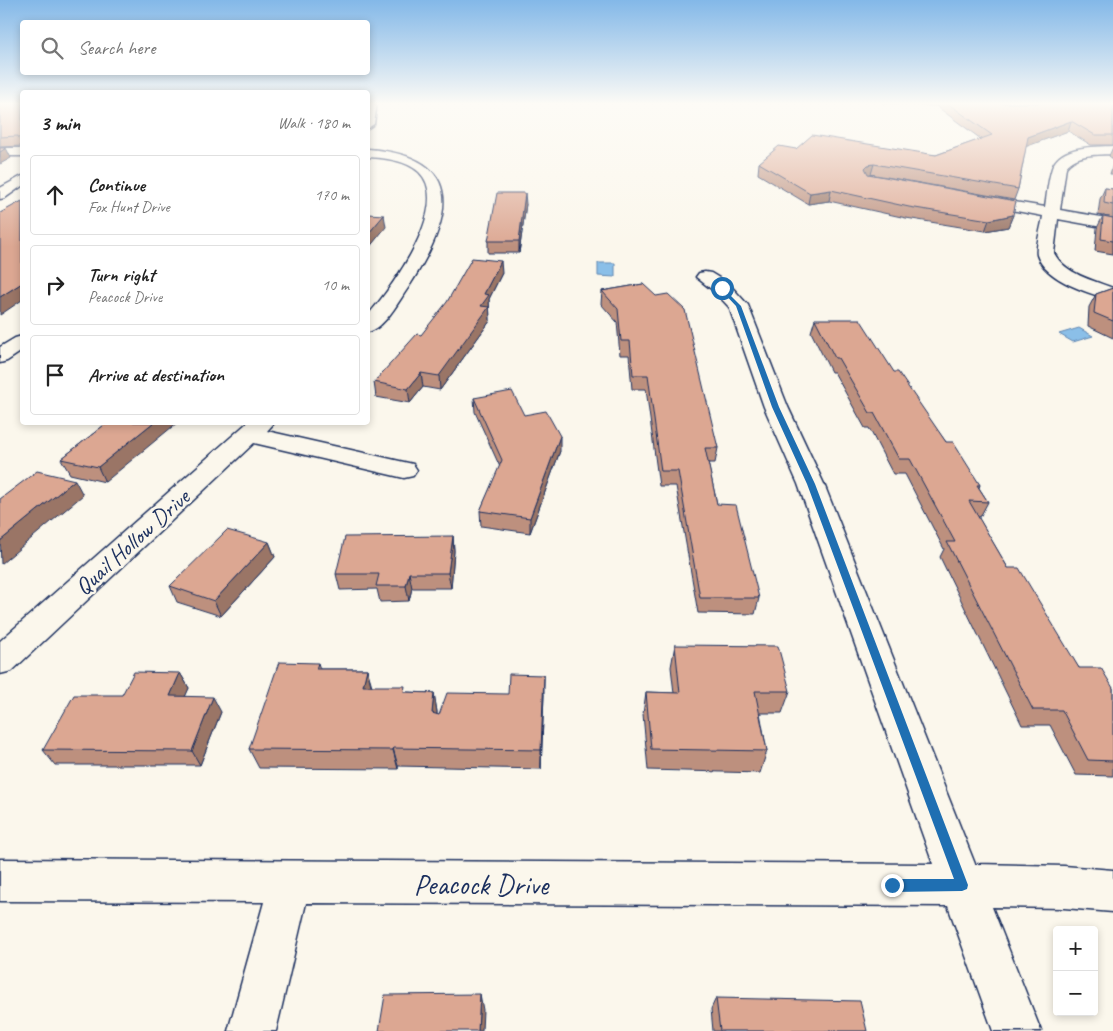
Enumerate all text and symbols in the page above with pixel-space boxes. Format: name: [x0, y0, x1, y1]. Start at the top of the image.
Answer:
search box: [20, 20, 370, 75]
icon: search: [38, 34, 66, 62]
text: Search here: [78, 36, 155, 60]
text: 3 min: [40, 110, 80, 136]
text: Walk · 180 m: [278, 113, 350, 133]
text: Continue: [88, 173, 145, 197]
icon: ahead: [41, 181, 69, 209]
text: 170 m: [315, 185, 349, 205]
text: Fox Hunt Drive: [88, 197, 170, 217]
text: Turn right: [88, 263, 155, 287]
icon: right: [41, 271, 69, 299]
text: 10 m: [322, 275, 349, 295]
route start: [711, 277, 734, 300]
text: Peacock Drive: [88, 287, 162, 307]
icon: arrive: [41, 361, 69, 389]
text: Arrive at destination: [88, 363, 224, 387]
street label: Quail Hollow Drive: [68, 481, 197, 601]
street label: Peacock Drive: [414, 866, 550, 903]
route end: [881, 874, 904, 897]
map controls: [1053, 926, 1098, 1016]
button: +: [1053, 926, 1098, 971]
button: −: [1053, 971, 1098, 1016]

